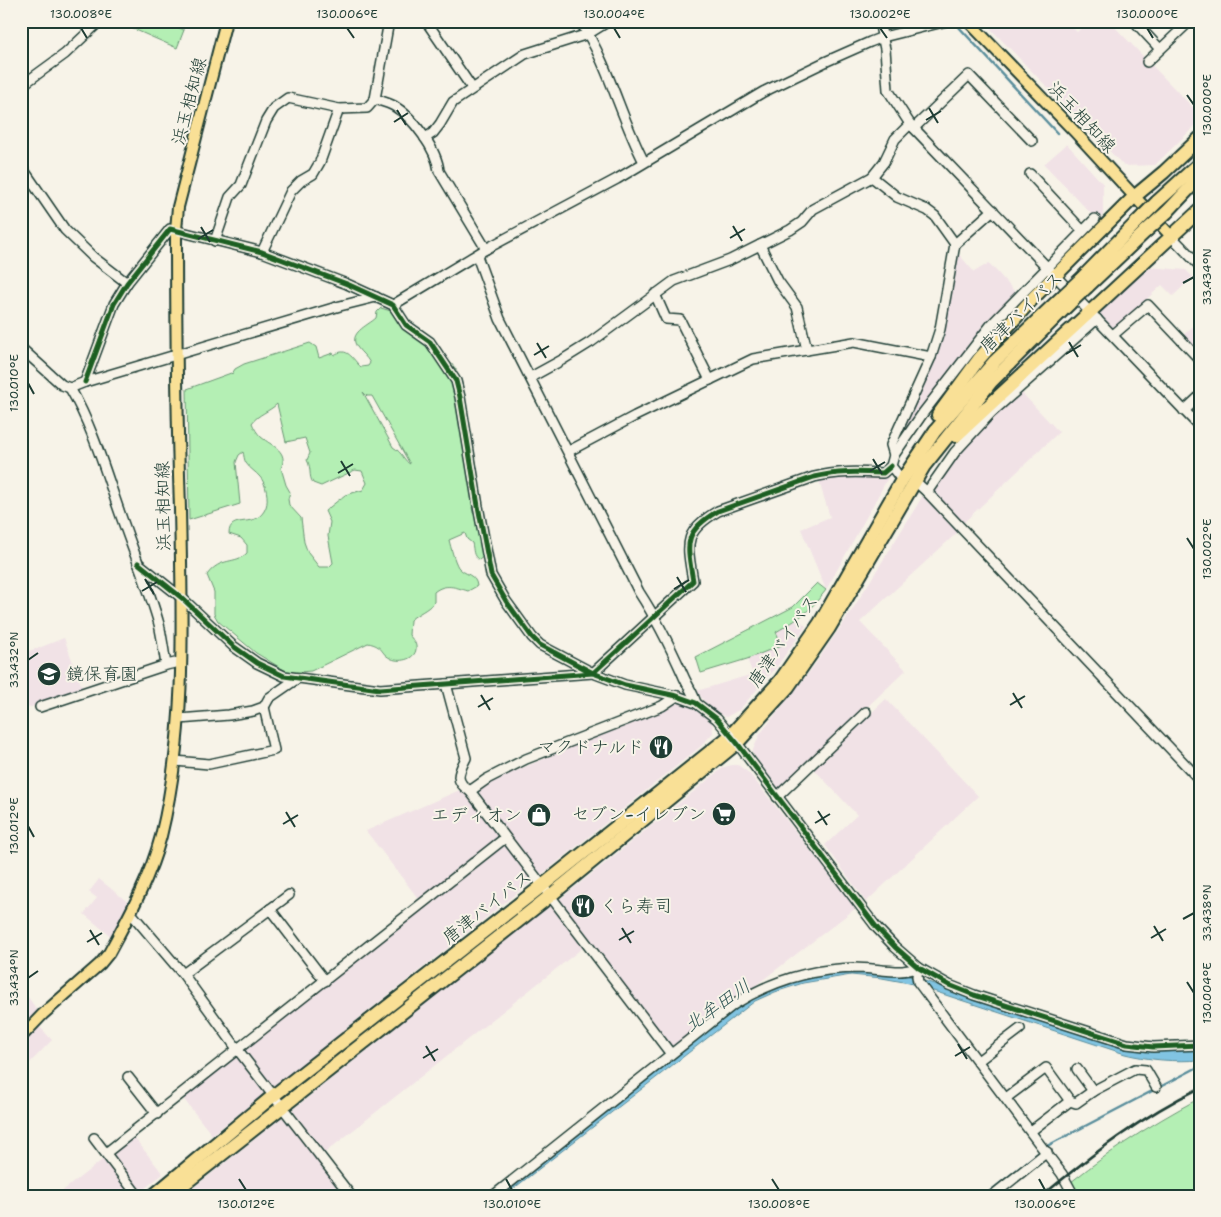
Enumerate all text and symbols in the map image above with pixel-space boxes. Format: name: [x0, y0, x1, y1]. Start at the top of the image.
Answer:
text: 130.008°E: [50, 6, 112, 22]
text: 130.006°E: [316, 6, 378, 22]
text: 130.004°E: [583, 6, 645, 22]
text: 130.002°E: [849, 6, 911, 22]
text: 130.000°E: [1116, 6, 1178, 22]
street label: 浜玉相知線: [166, 54, 212, 148]
text: 130.000°E: [1199, 74, 1215, 136]
street label: 浜玉相知線: [1043, 76, 1121, 158]
text: 33.434°N: [1199, 248, 1215, 306]
street label: 唐津バイパス: [974, 266, 1068, 358]
text: 130.010°E: [6, 354, 22, 412]
street label: 浜玉相知線: [150, 461, 176, 551]
text: 130.002°E: [1199, 518, 1215, 580]
street label: 唐津バイパス: [742, 590, 824, 692]
text: 33.432°N: [6, 632, 22, 688]
school or university icon: 鏡保育園: [36, 661, 62, 687]
place label: 鏡保育園: [66, 662, 138, 686]
restaurant icon: マクドナルド: [648, 734, 674, 760]
place label: マクドナルド: [537, 735, 644, 759]
text: 130.012°E: [6, 797, 22, 855]
supermarket icon: セブン-イレブン: [711, 801, 737, 827]
shop icon: エディオン: [526, 802, 552, 828]
place label: セブン-イレブン: [571, 802, 706, 826]
place label: エディオン: [431, 803, 522, 827]
street label: 唐津バイパス: [437, 864, 537, 950]
text: 33.438°N: [1199, 884, 1215, 942]
restaurant icon: くら寿司: [570, 893, 596, 919]
place label: くら寿司: [600, 894, 672, 918]
text: 33.434°N: [6, 949, 22, 1007]
text: 130.004°E: [1199, 962, 1215, 1024]
water label: 北牟田川: [679, 973, 756, 1037]
text: 130.012°E: [217, 1196, 275, 1212]
text: 130.010°E: [483, 1196, 541, 1212]
text: 130.008°E: [748, 1196, 810, 1212]
text: 130.006°E: [1014, 1196, 1076, 1212]

